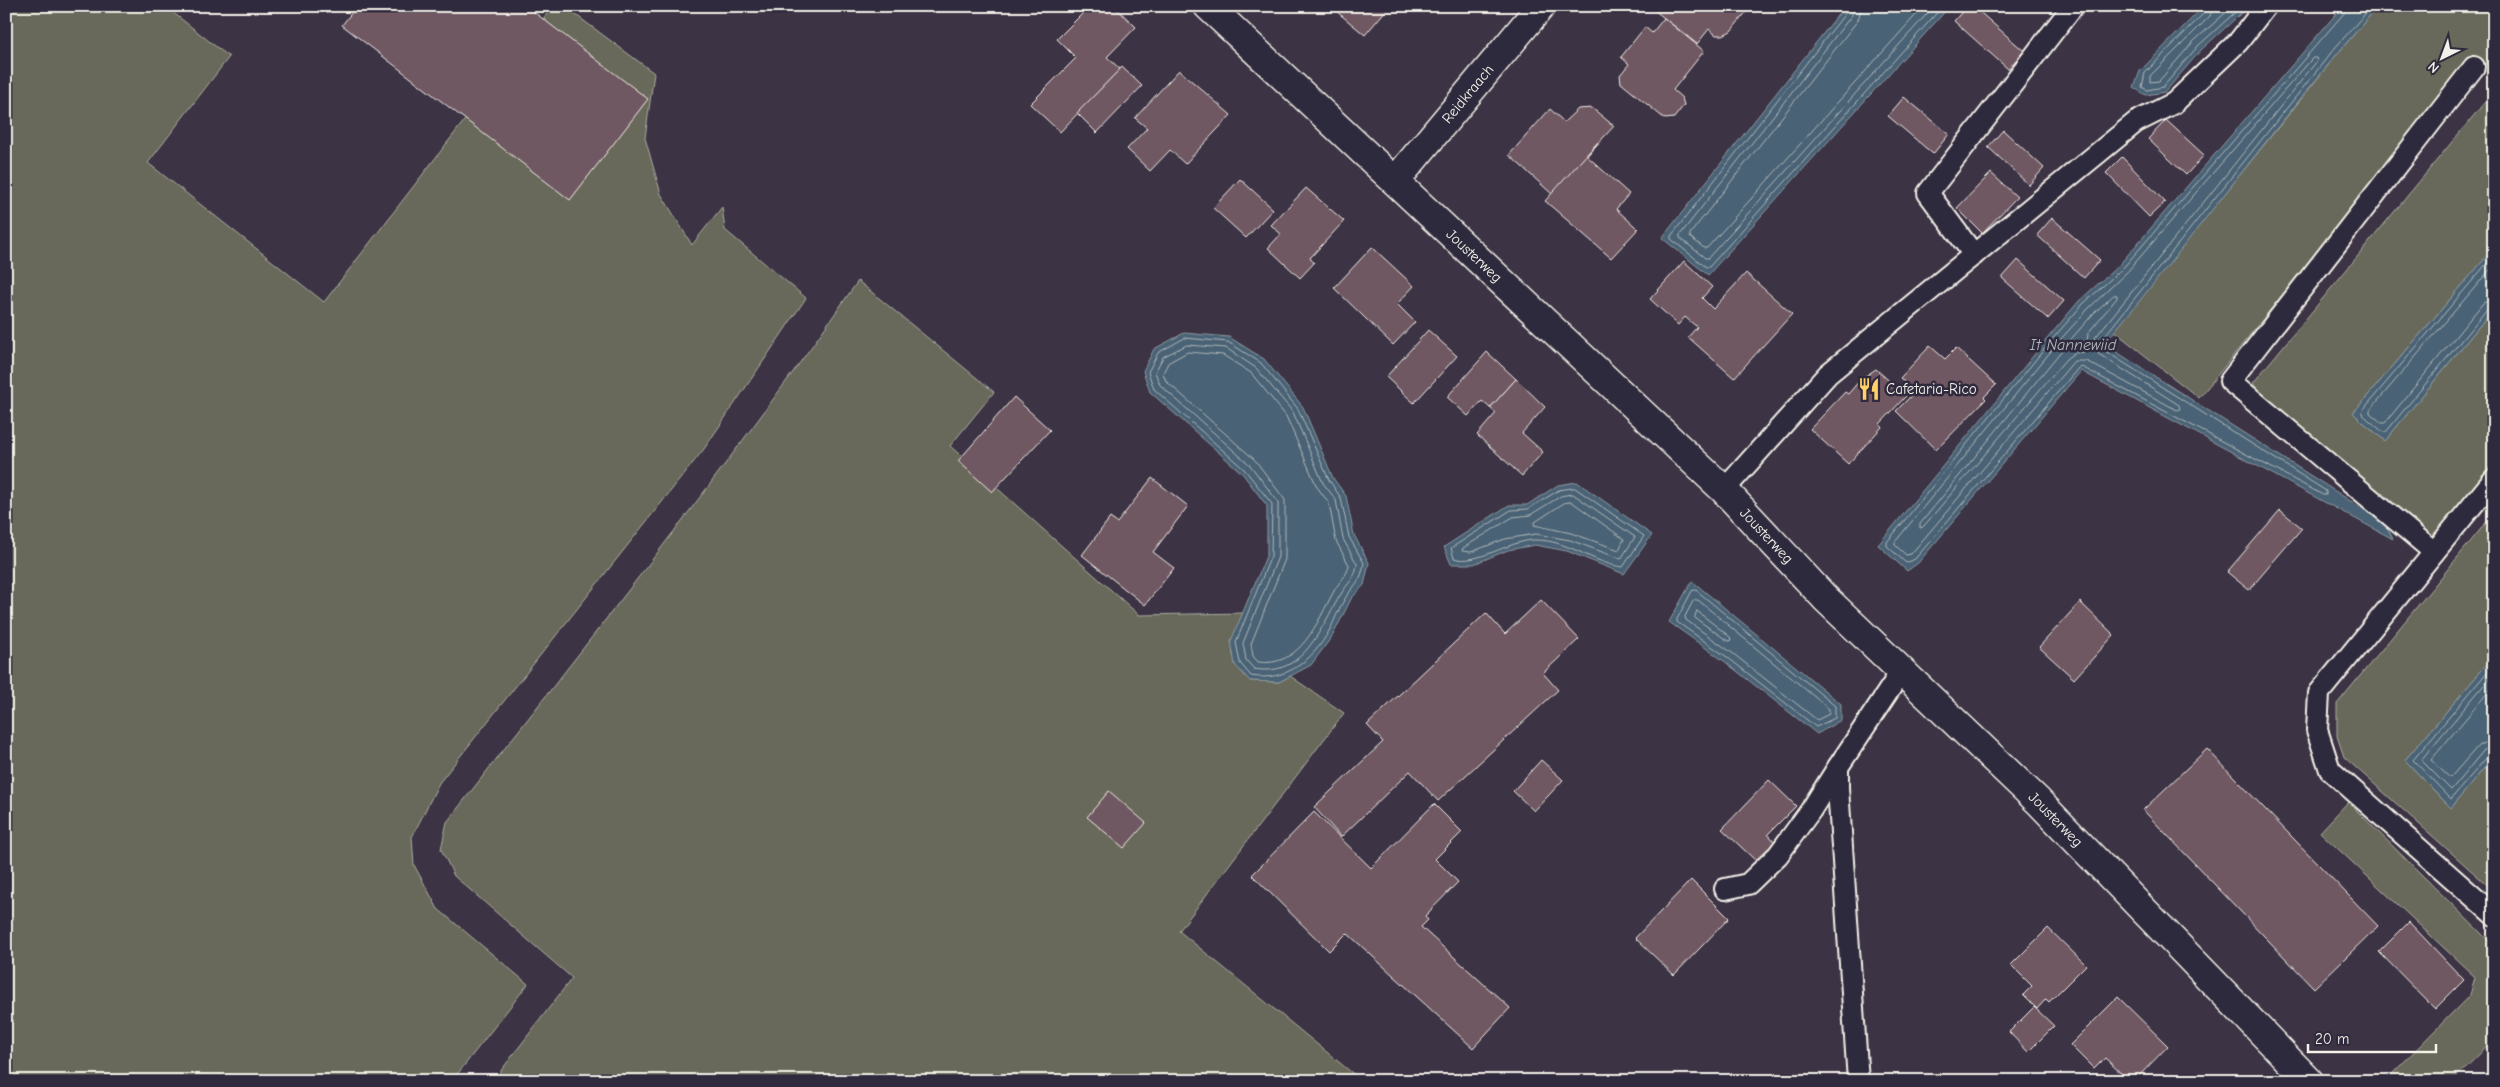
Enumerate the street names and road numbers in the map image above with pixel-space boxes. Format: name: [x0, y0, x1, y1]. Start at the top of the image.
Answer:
street label: Reidkraach: [1438, 61, 1497, 127]
street label: Jousterweg: [1442, 225, 1506, 286]
street label: Jousterweg: [1736, 504, 1797, 567]
street label: Jousterweg: [2025, 788, 2087, 851]

